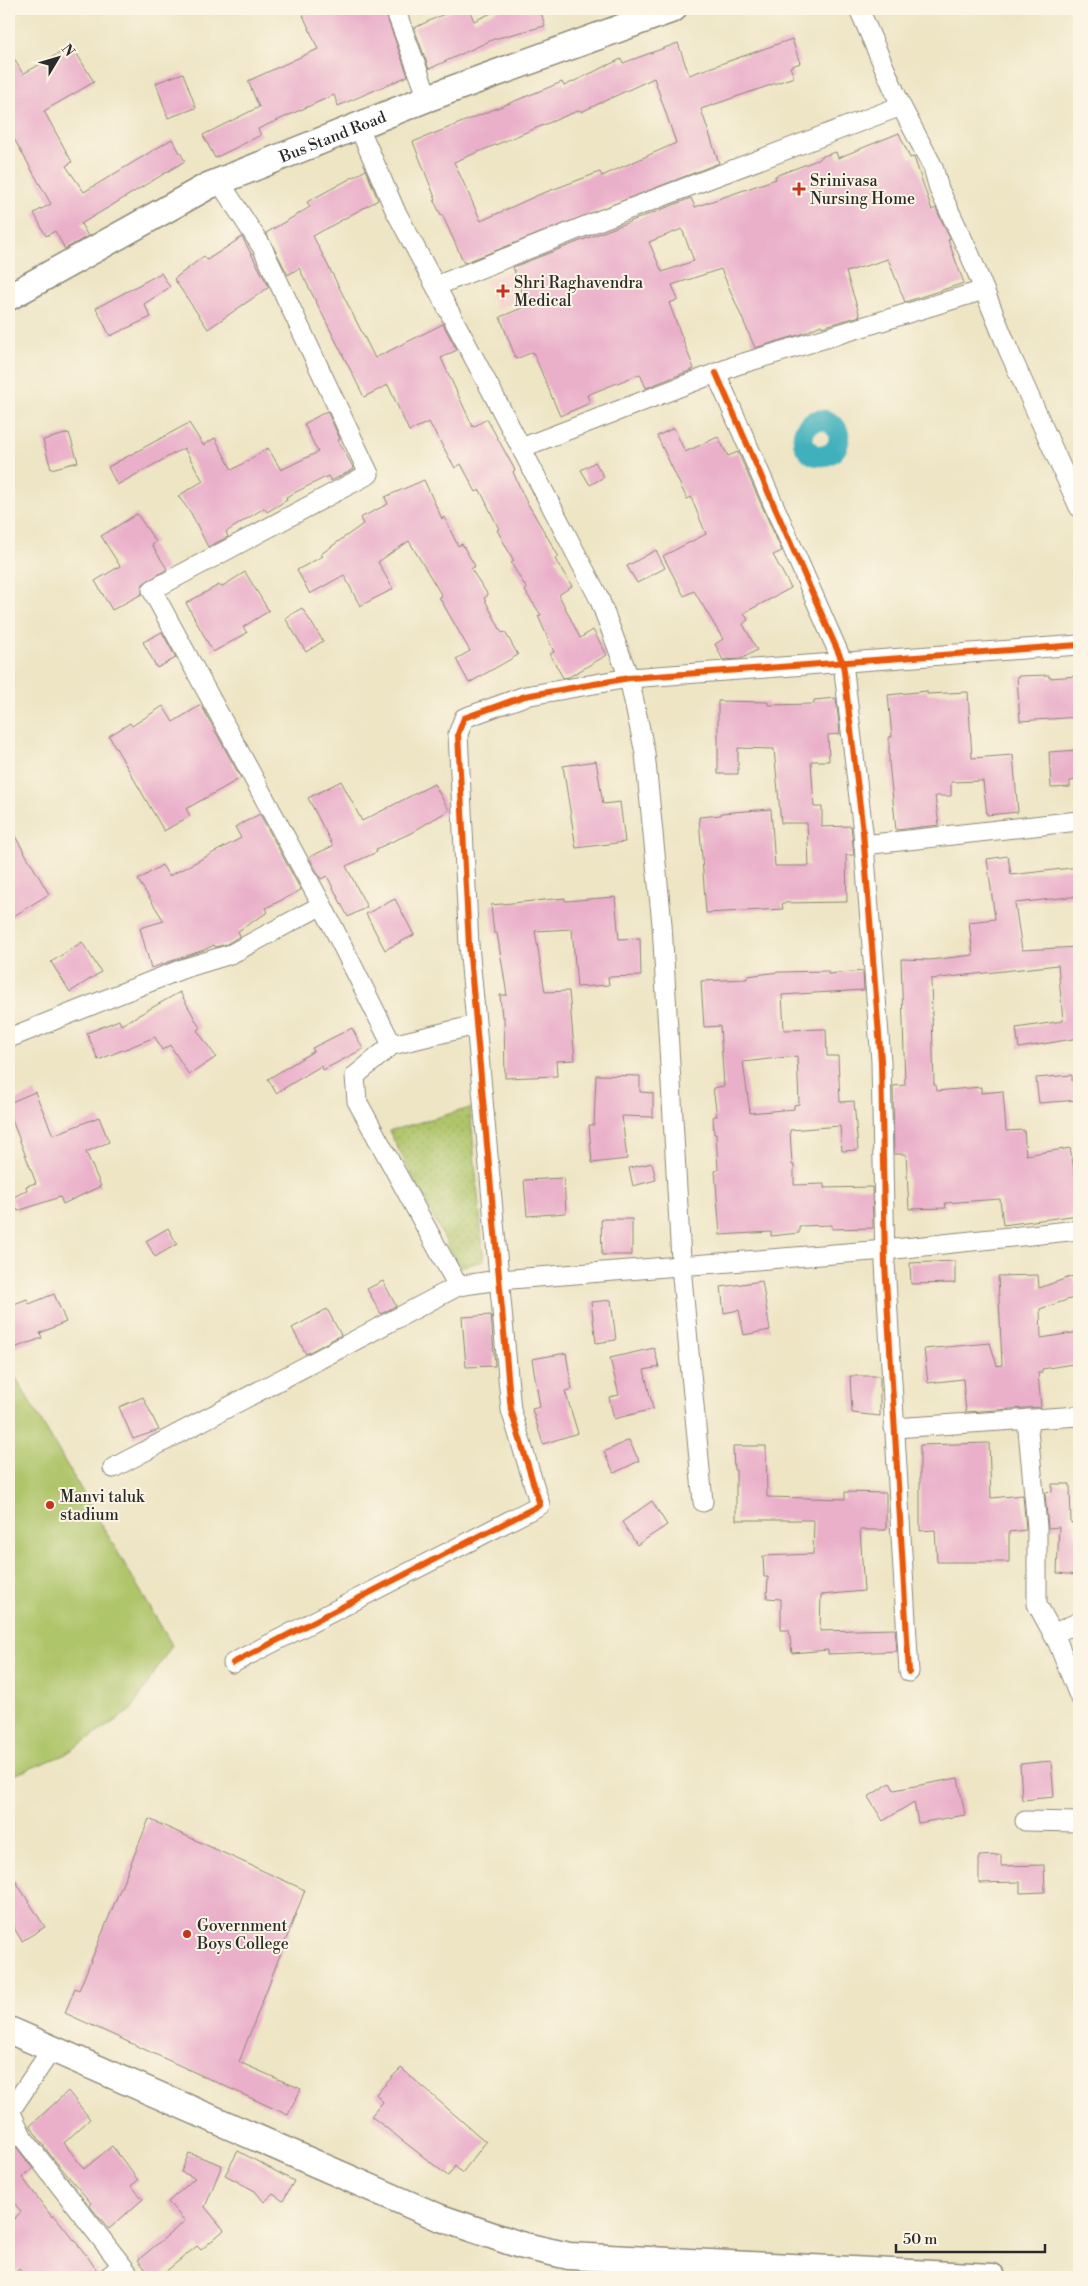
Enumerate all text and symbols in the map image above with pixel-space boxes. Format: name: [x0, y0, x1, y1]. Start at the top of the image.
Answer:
north arrow: [32, 32, 82, 82]
text: N: [57, 41, 78, 61]
street label: Bus Stand Road: [276, 107, 389, 168]
place label: Srinivasa Nursing Home: [810, 171, 915, 209]
marker: Srinivasa Nursing Home: [792, 182, 806, 196]
place label: Shri Raghavendra Medical: [514, 273, 644, 311]
marker: Shri Raghavendra Medical: [496, 284, 510, 298]
place label: Manvi taluk stadium: [60, 1487, 146, 1525]
marker: Manvi taluk stadium: [44, 1499, 56, 1511]
place label: Government Boys College: [196, 1916, 289, 1954]
marker: Government Boys College: [181, 1928, 193, 1940]
scale bar: [896, 2221, 1044, 2253]
text: 50 m: [903, 2230, 937, 2249]

